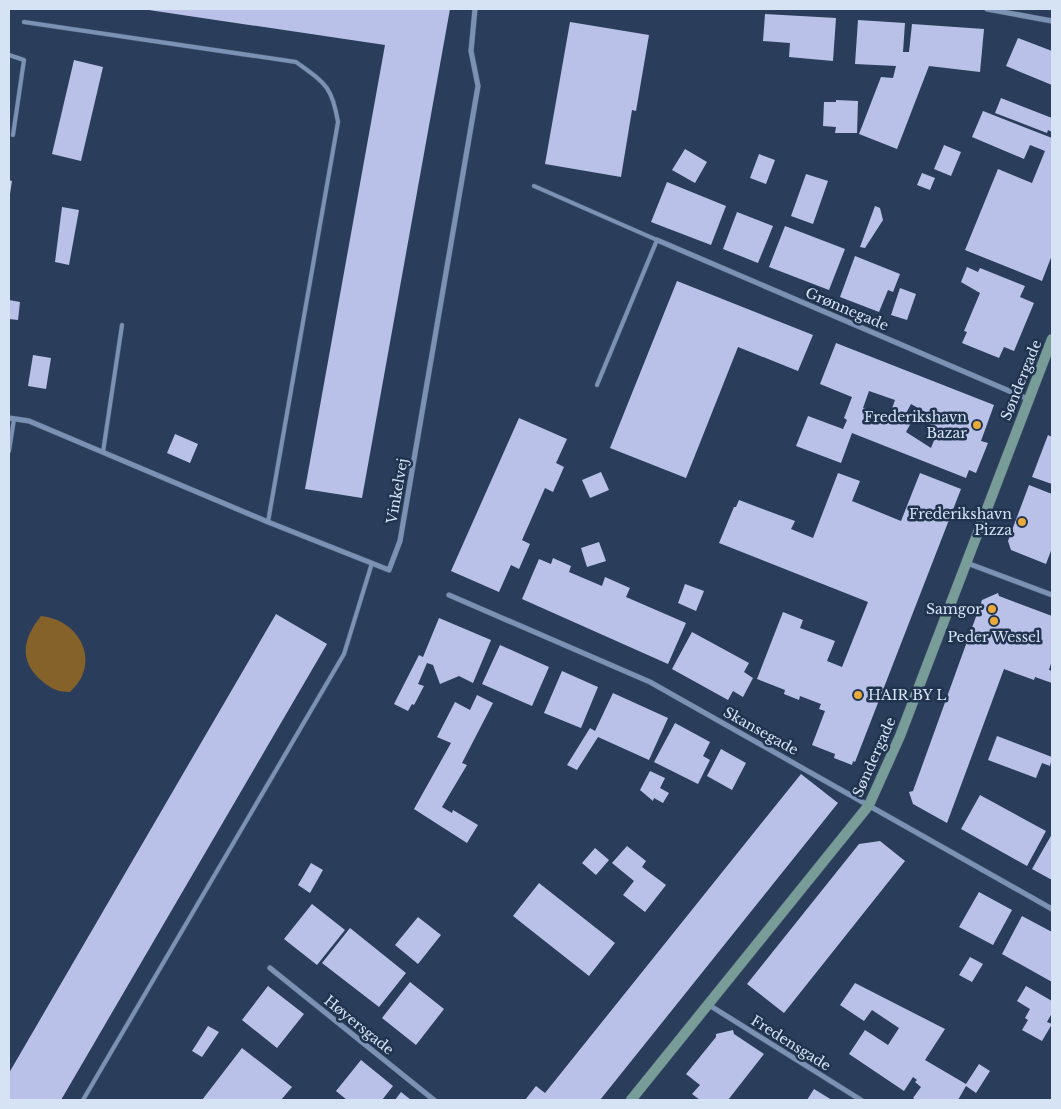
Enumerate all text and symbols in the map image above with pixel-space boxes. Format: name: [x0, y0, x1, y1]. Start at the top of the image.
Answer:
street label: Grønnegade: [803, 283, 891, 335]
street label: Søndergade: [997, 337, 1045, 423]
place label: Frederikshavn Bazar: [864, 408, 967, 442]
marker: Frederikshavn Bazar: [971, 419, 983, 431]
street label: Vinkelvej: [382, 457, 412, 526]
place label: Frederikshavn Pizza: [909, 505, 1012, 539]
marker: Frederikshavn Pizza: [1016, 516, 1028, 528]
place label: Samgor: [926, 600, 982, 618]
marker: Samgor: [986, 603, 998, 615]
marker: Peder Wessel: [988, 615, 1000, 627]
place label: Peder Wessel: [947, 628, 1041, 646]
place label: HAIR BY L: [868, 686, 946, 704]
marker: HAIR BY L: [852, 689, 864, 701]
street label: Skansegade: [720, 703, 802, 759]
street label: Søndergade: [848, 714, 900, 800]
street label: Høyersgade: [320, 991, 398, 1059]
street label: Fredensgade: [748, 1011, 834, 1075]

